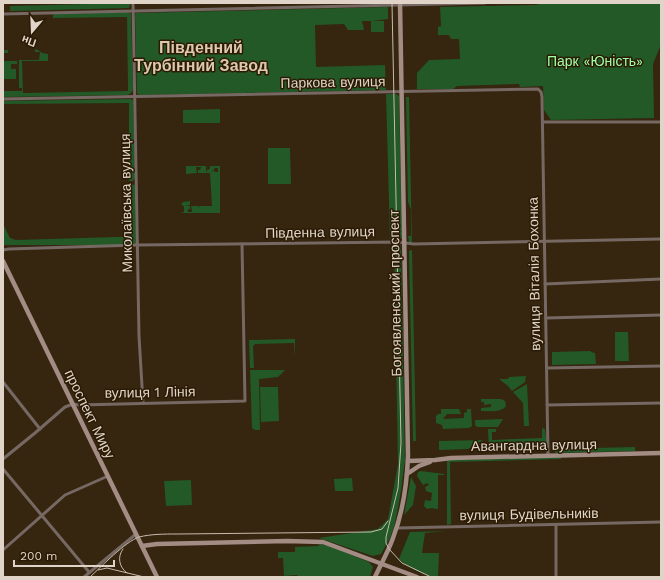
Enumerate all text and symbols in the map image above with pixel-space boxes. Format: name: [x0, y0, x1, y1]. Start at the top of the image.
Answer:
north arrow: [12, 12, 52, 52]
text: Пн: [20, 32, 38, 49]
district label: Південний Турбінний Завод: [134, 38, 268, 75]
park label: Парк «Юність»: [547, 53, 643, 69]
street label: Паркова вулиця: [280, 73, 386, 91]
street label: Миколаївська вулиця: [117, 133, 135, 273]
street label: вулиця Віталія Бохонка: [525, 197, 543, 351]
street label: Богоявленський проспект: [386, 209, 404, 377]
street label: Південна вулиця: [265, 223, 375, 241]
street label: проспект Миру: [62, 367, 118, 461]
street label: вулиця 1 Лінія: [104, 383, 196, 401]
street label: Авангардна вулиця: [471, 436, 597, 454]
street label: вулиця Будівельників: [459, 505, 599, 523]
scale bar: [14, 542, 114, 568]
text: 200 m: [20, 549, 57, 563]

